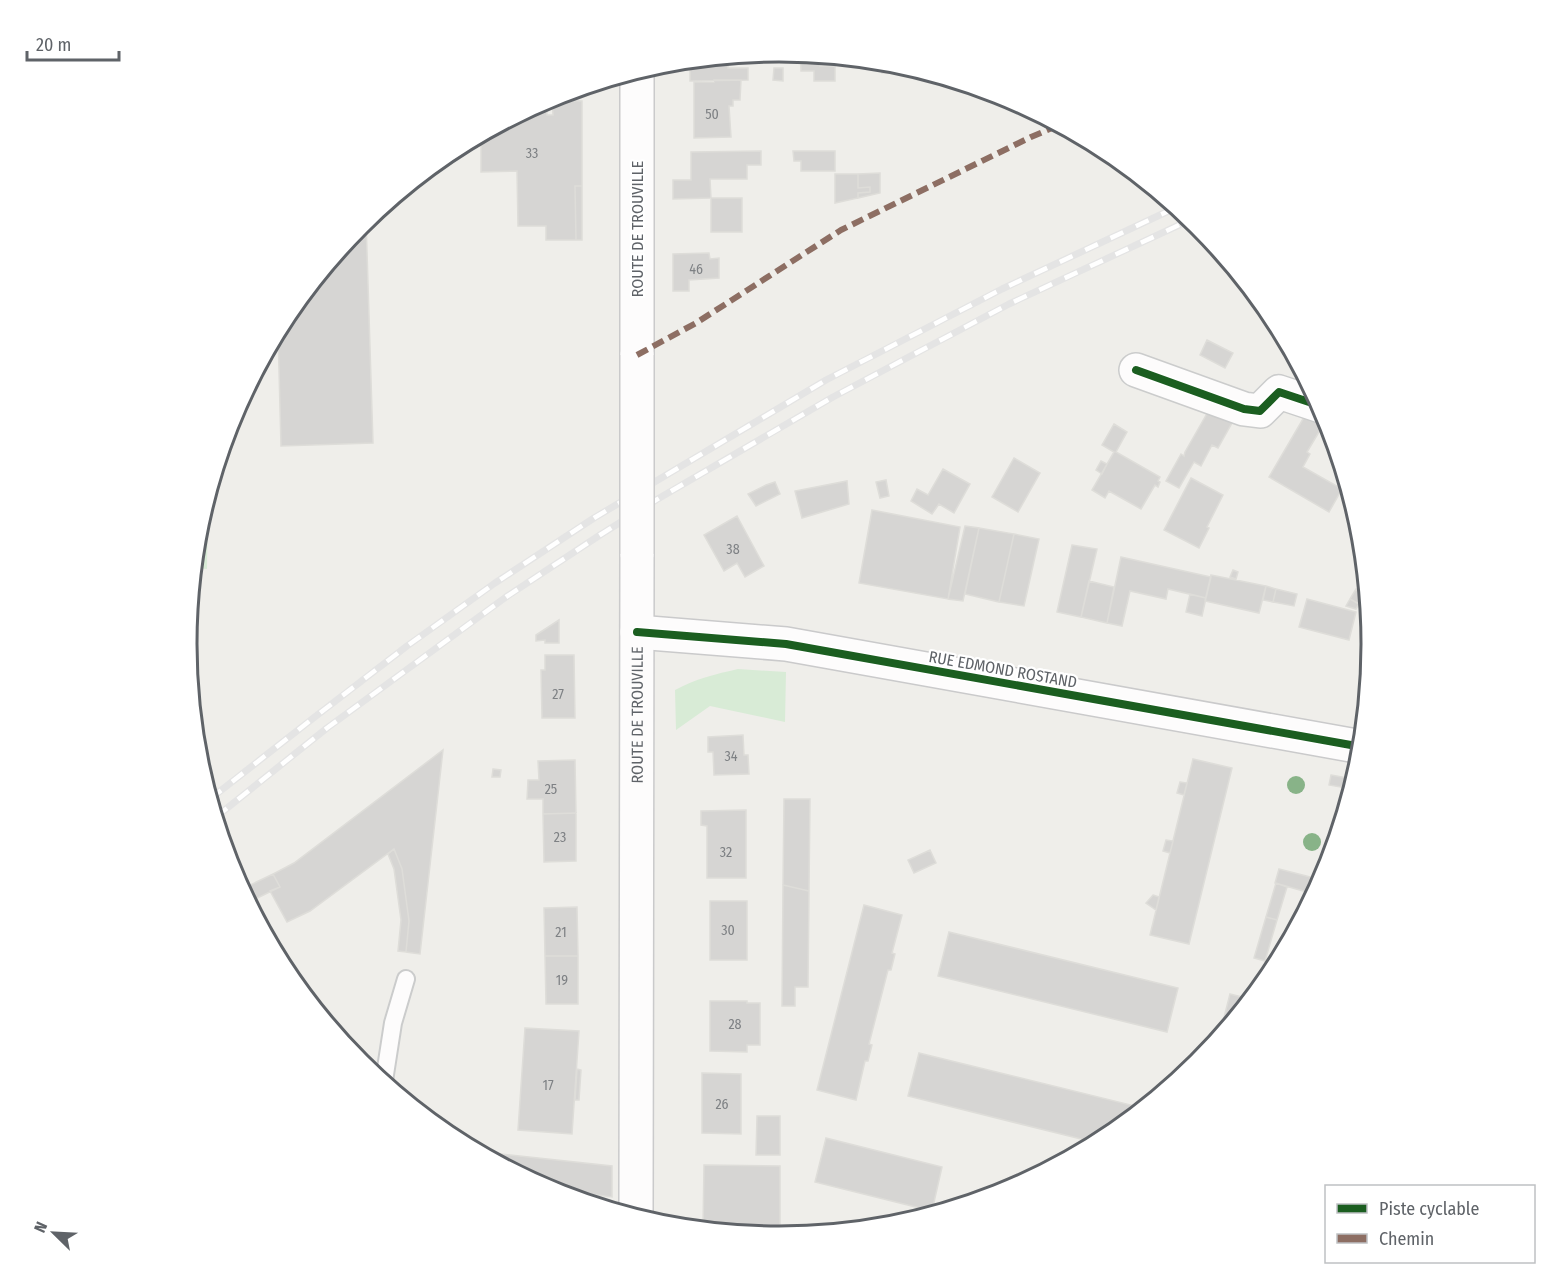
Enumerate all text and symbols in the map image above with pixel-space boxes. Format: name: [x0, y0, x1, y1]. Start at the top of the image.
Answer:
scale bar: [27, 24, 118, 62]
text: 20 m: [36, 34, 71, 56]
house number: 50: [705, 106, 719, 123]
house number: 33: [526, 145, 538, 162]
street label: ROUTE DE TROUVILLE: [628, 161, 647, 297]
house number: 46: [689, 261, 703, 278]
house number: 38: [726, 541, 740, 558]
street label: ROUTE DE TROUVILLE: [628, 647, 647, 783]
street label: RUE EDMOND ROSTAND: [927, 647, 1079, 692]
house number: 27: [552, 686, 564, 703]
house number: 34: [724, 748, 738, 765]
house number: 25: [545, 781, 557, 798]
house number: 23: [554, 829, 566, 846]
house number: 32: [720, 844, 732, 861]
house number: 30: [721, 922, 735, 939]
house number: 21: [555, 924, 567, 941]
house number: 19: [556, 972, 568, 989]
house number: 28: [728, 1016, 742, 1033]
house number: 17: [542, 1077, 554, 1094]
house number: 26: [715, 1096, 729, 1113]
legend: [1325, 1185, 1535, 1263]
text: Piste cyclable: [1379, 1198, 1479, 1220]
north arrow: [24, 1203, 84, 1263]
text: N: [30, 1219, 51, 1235]
text: Chemin: [1379, 1228, 1434, 1250]

